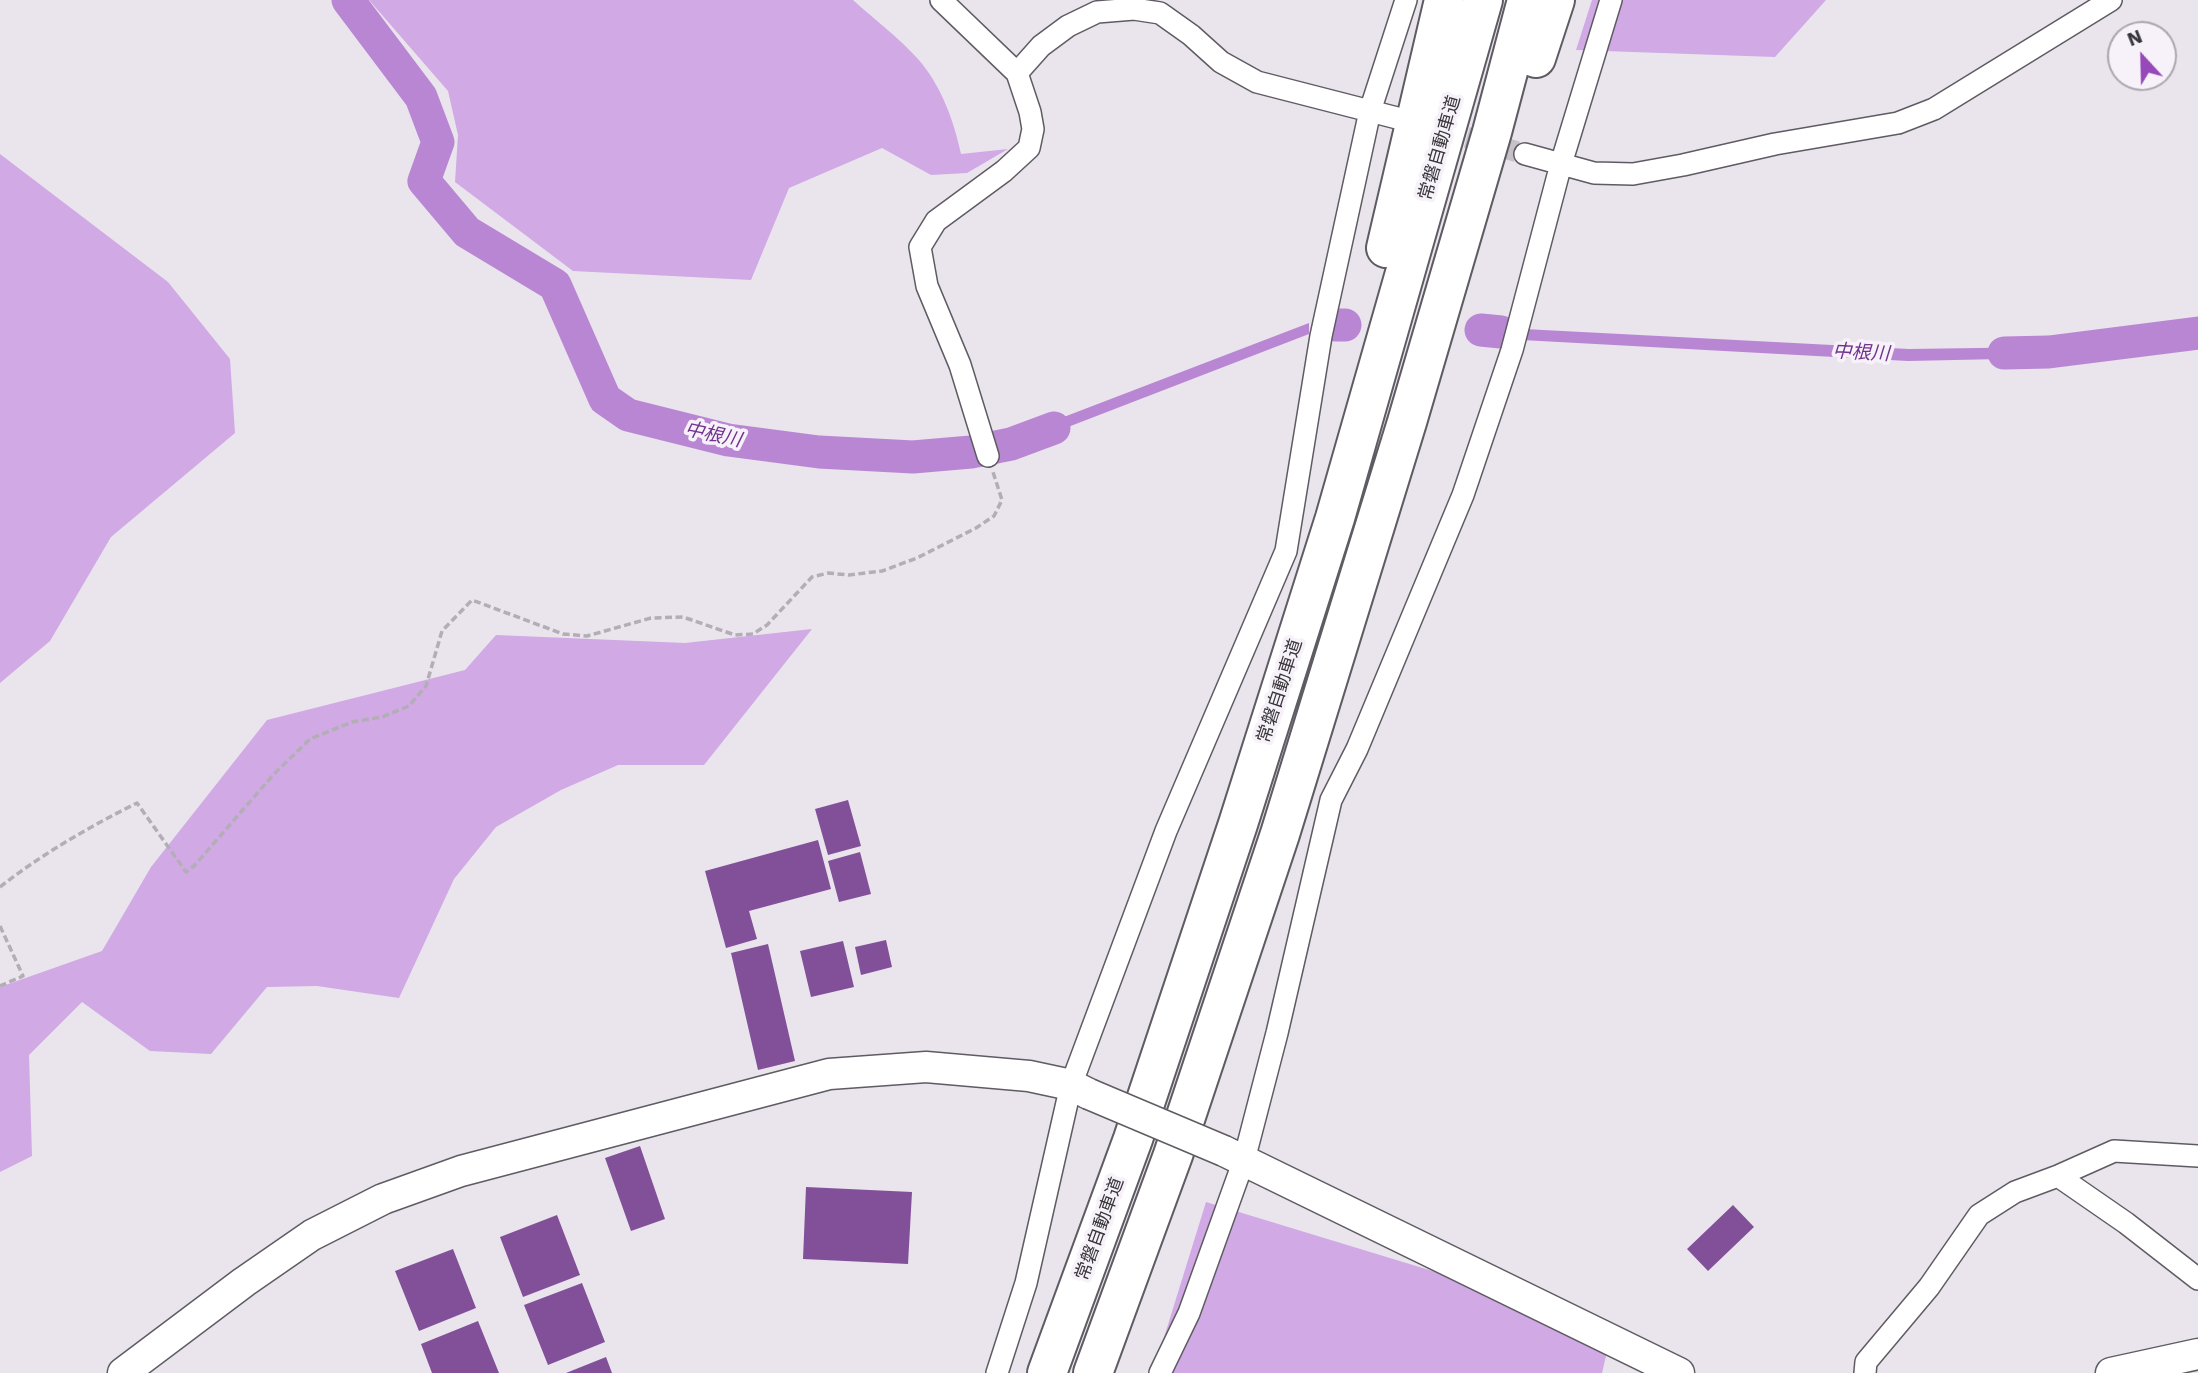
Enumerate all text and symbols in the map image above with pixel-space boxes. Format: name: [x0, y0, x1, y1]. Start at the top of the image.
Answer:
north arrow: [2107, 21, 2177, 91]
text: N: [2124, 25, 2146, 51]
street label: 常磐自動車道: [1415, 93, 1465, 203]
water label: 中根川: [1832, 340, 1890, 366]
water label: 中根川: [683, 418, 743, 452]
street label: 常磐自動車道: [1253, 636, 1307, 746]
street label: 常磐自動車道: [1071, 1175, 1129, 1283]

